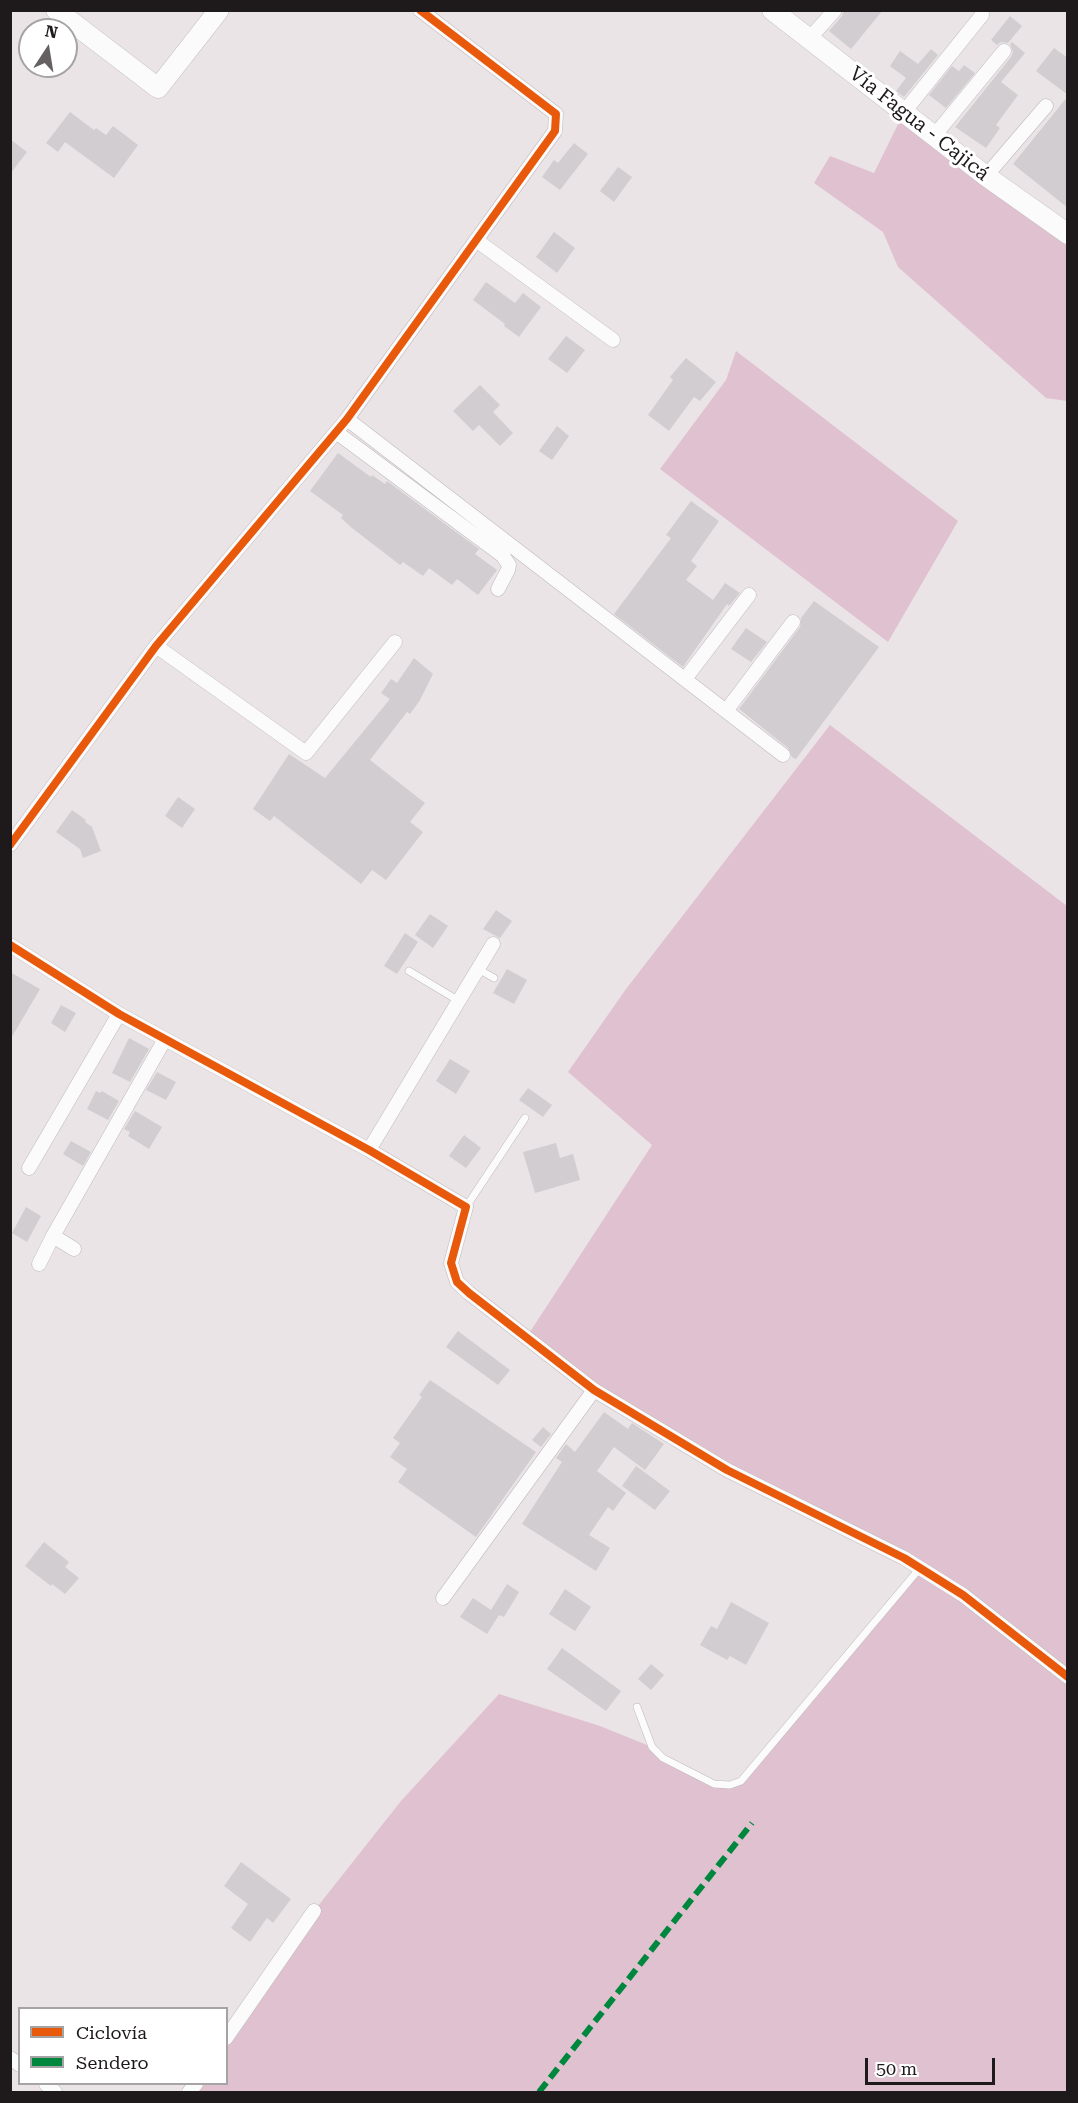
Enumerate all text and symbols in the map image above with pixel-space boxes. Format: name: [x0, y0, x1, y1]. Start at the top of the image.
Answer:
north arrow: [18, 18, 78, 78]
text: N: [43, 21, 59, 42]
street label: Vía Fagua - Cajicá: [844, 62, 994, 186]
legend: [18, 2007, 228, 2085]
text: Ciclovía: [76, 2022, 147, 2043]
scale bar: [868, 2046, 998, 2084]
text: Sendero: [76, 2052, 149, 2073]
text: 50 m: [876, 2058, 917, 2079]

